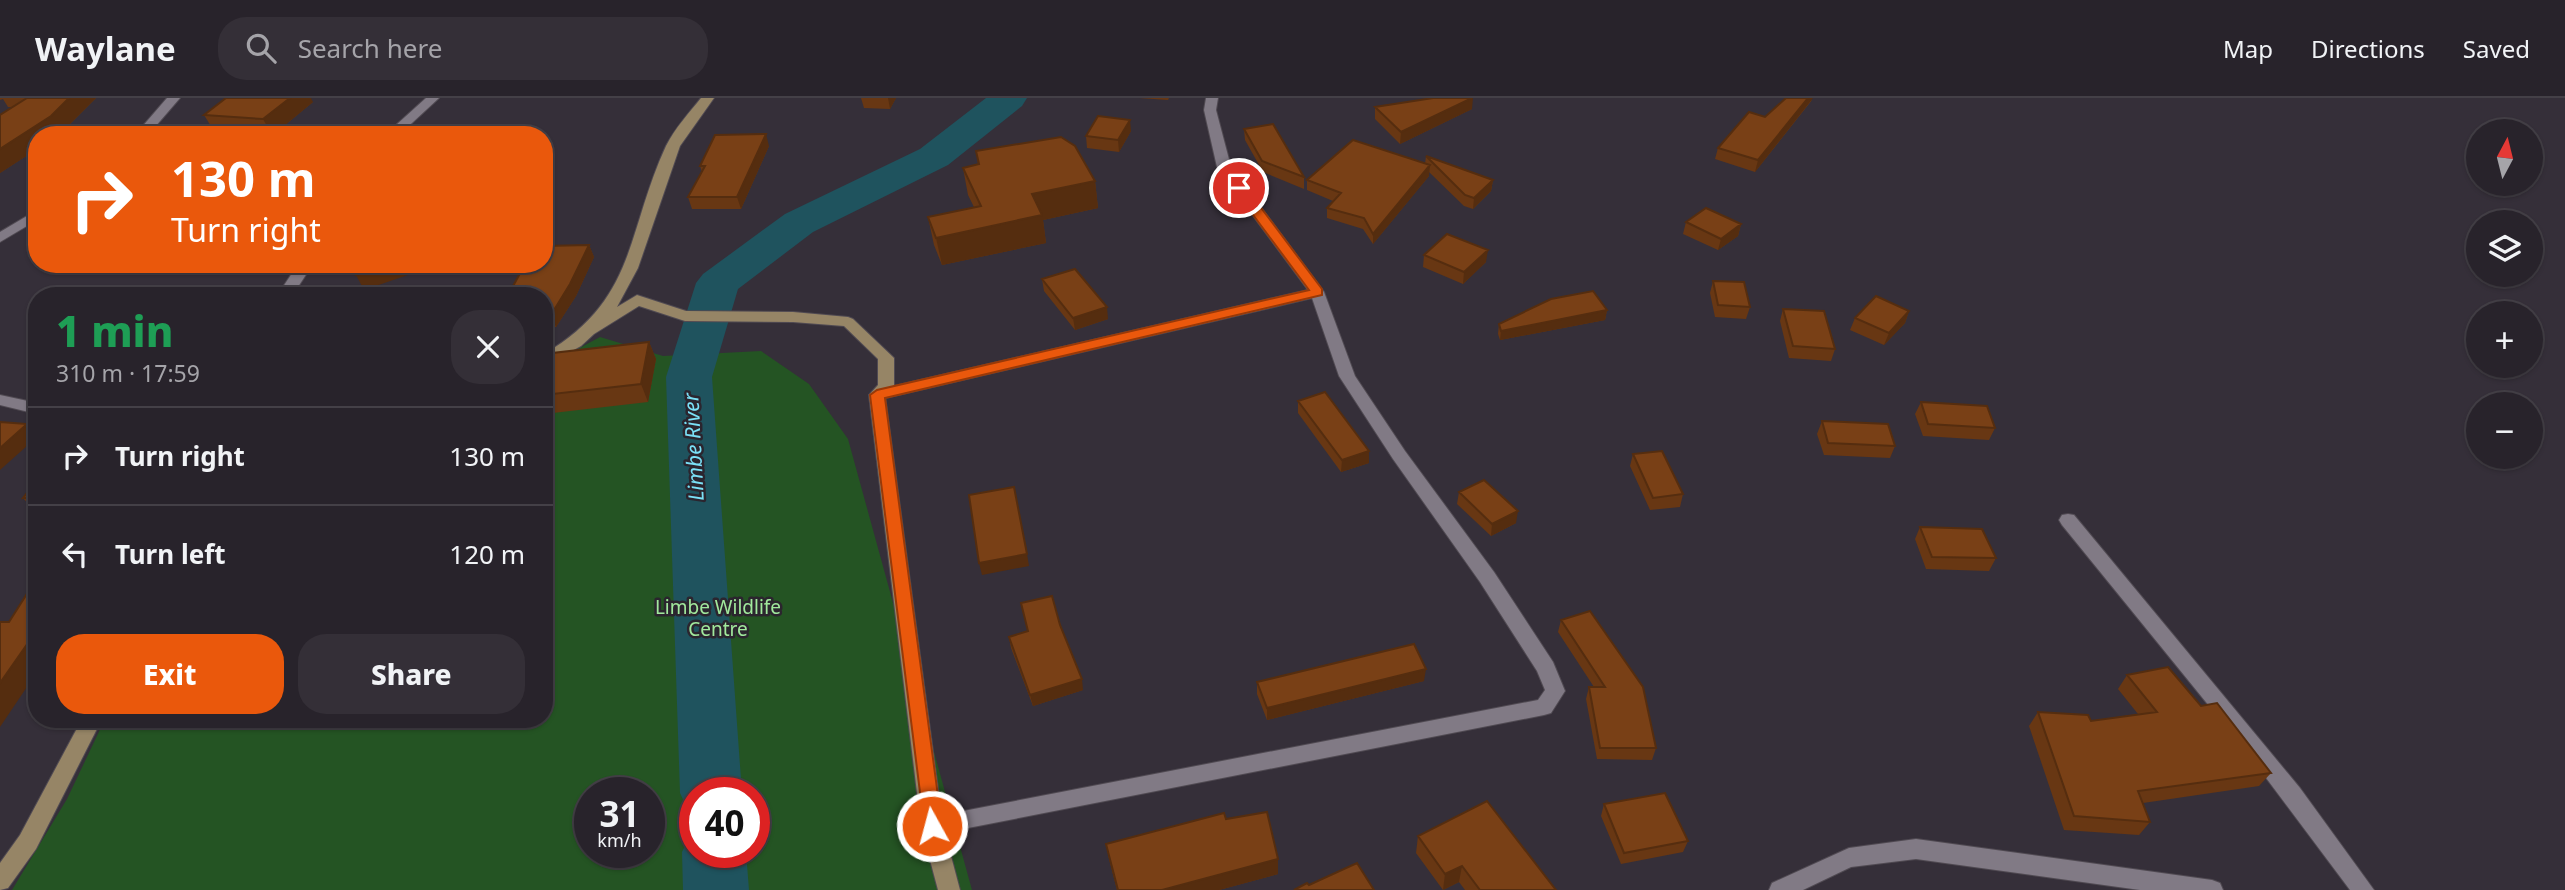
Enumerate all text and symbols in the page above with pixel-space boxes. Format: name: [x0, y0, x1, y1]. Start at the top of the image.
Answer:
search box: [218, 17, 708, 80]
text: Waylane: [35, 26, 176, 71]
icon: search: [242, 29, 280, 67]
text: Search here: [298, 30, 442, 66]
text: Map: [2223, 32, 2273, 65]
text: Directions: [2311, 32, 2425, 65]
text: Saved: [2463, 32, 2530, 65]
north arrow: [2466, 119, 2543, 196]
map controls: [2466, 119, 2543, 469]
text: 130 m: [171, 145, 316, 211]
icon: right: [56, 154, 147, 245]
pin: [1209, 158, 1269, 218]
icon: arrive: [1220, 169, 1258, 207]
text: Turn right: [171, 208, 321, 251]
button: layers: [2466, 210, 2543, 287]
button: +: [2466, 301, 2543, 378]
text: 1 min: [56, 302, 173, 359]
button: close: [451, 310, 525, 384]
text: 310 m · 17:59: [56, 357, 200, 389]
water label: Limbe River: [676, 391, 710, 502]
button: −: [2466, 392, 2543, 469]
icon: right: [56, 437, 94, 475]
text: Turn right: [115, 438, 245, 474]
text: 130 m: [449, 438, 525, 474]
icon: left: [56, 535, 94, 573]
text: Turn left: [115, 536, 226, 572]
text: 120 m: [449, 536, 525, 572]
park label: Limbe Wildlife Centre: [655, 594, 781, 642]
button: Exit: [56, 634, 284, 714]
button: Share: [298, 634, 525, 714]
speed limit sign: 40: [679, 777, 770, 868]
position arrow: [895, 789, 969, 863]
text: 31: [599, 790, 640, 837]
text: km/h: [597, 828, 642, 852]

